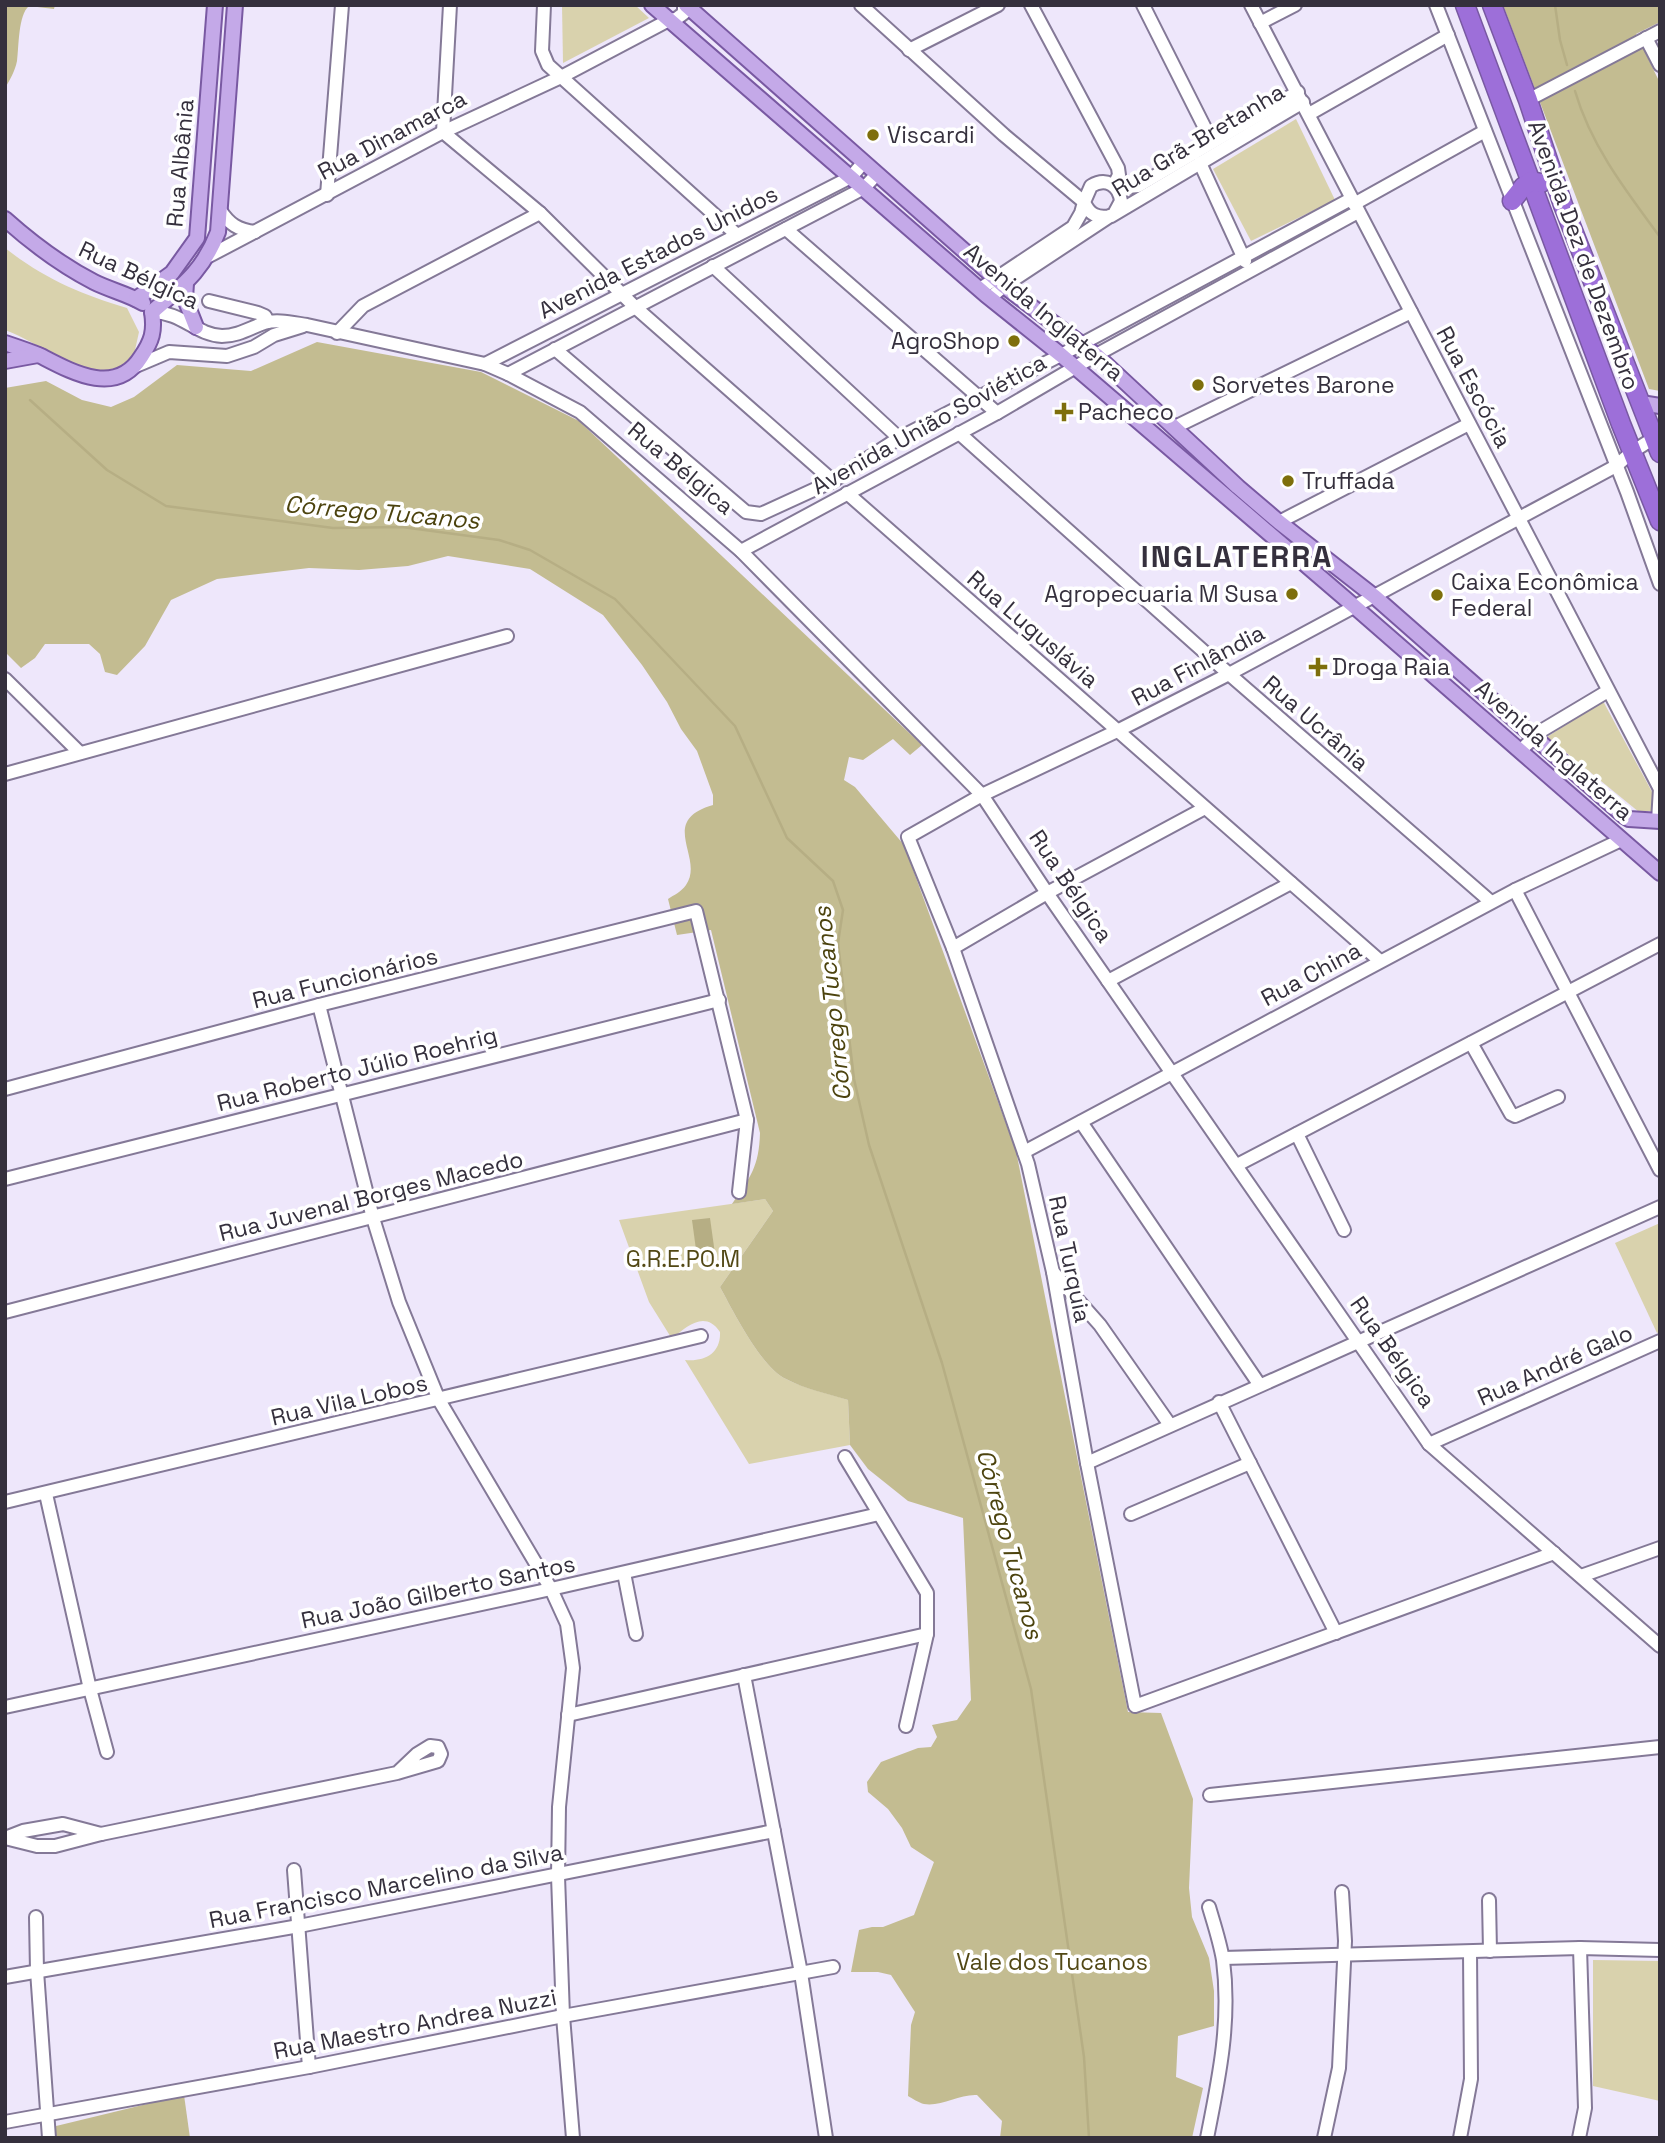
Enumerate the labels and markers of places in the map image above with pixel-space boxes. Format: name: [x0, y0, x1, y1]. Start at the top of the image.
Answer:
place label: Viscardi: [887, 120, 975, 150]
marker: Viscardi: [865, 127, 881, 143]
place label: AgroShop: [891, 326, 1000, 356]
marker: AgroShop: [1006, 333, 1022, 349]
place label: Sorvetes Barone: [1212, 370, 1395, 400]
marker: Sorvetes Barone: [1190, 377, 1206, 393]
place label: Pacheco: [1078, 397, 1174, 427]
marker: Pacheco: [1056, 404, 1072, 420]
place label: Truffada: [1302, 466, 1395, 496]
marker: Truffada: [1280, 473, 1296, 489]
place label: Caixa Econômica Federal: [1451, 567, 1639, 623]
place label: Agropecuaria M Susa: [1044, 579, 1278, 609]
marker: Agropecuaria M Susa: [1284, 586, 1300, 602]
marker: Caixa Econômica Federal: [1429, 587, 1445, 603]
place label: Droga Raia: [1332, 652, 1450, 682]
marker: Droga Raia: [1310, 659, 1326, 675]

